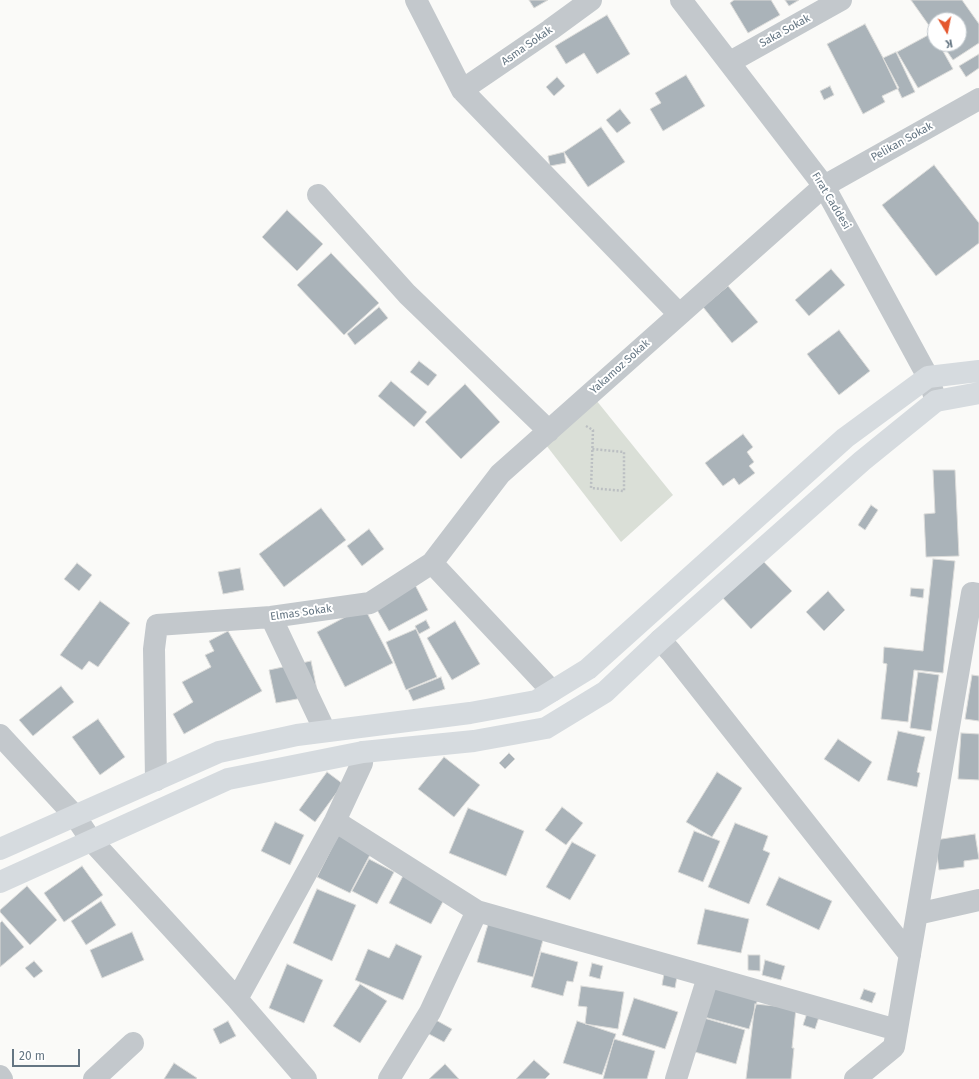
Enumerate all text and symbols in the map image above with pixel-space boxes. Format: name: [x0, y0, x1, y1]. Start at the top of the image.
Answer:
street label: Saka Sokak: [757, 12, 813, 50]
north arrow: [927, 12, 967, 52]
street label: Asma Sokak: [499, 24, 555, 68]
text: K: [944, 36, 954, 50]
street label: Pelikan Sokak: [869, 120, 935, 164]
street label: Fırat Caddesi: [809, 170, 853, 232]
street label: Yakamoz Sokak: [587, 337, 653, 397]
street label: Elmas Sokak: [269, 602, 333, 624]
scale bar: [14, 1041, 82, 1067]
text: 20 m: [19, 1049, 45, 1063]

